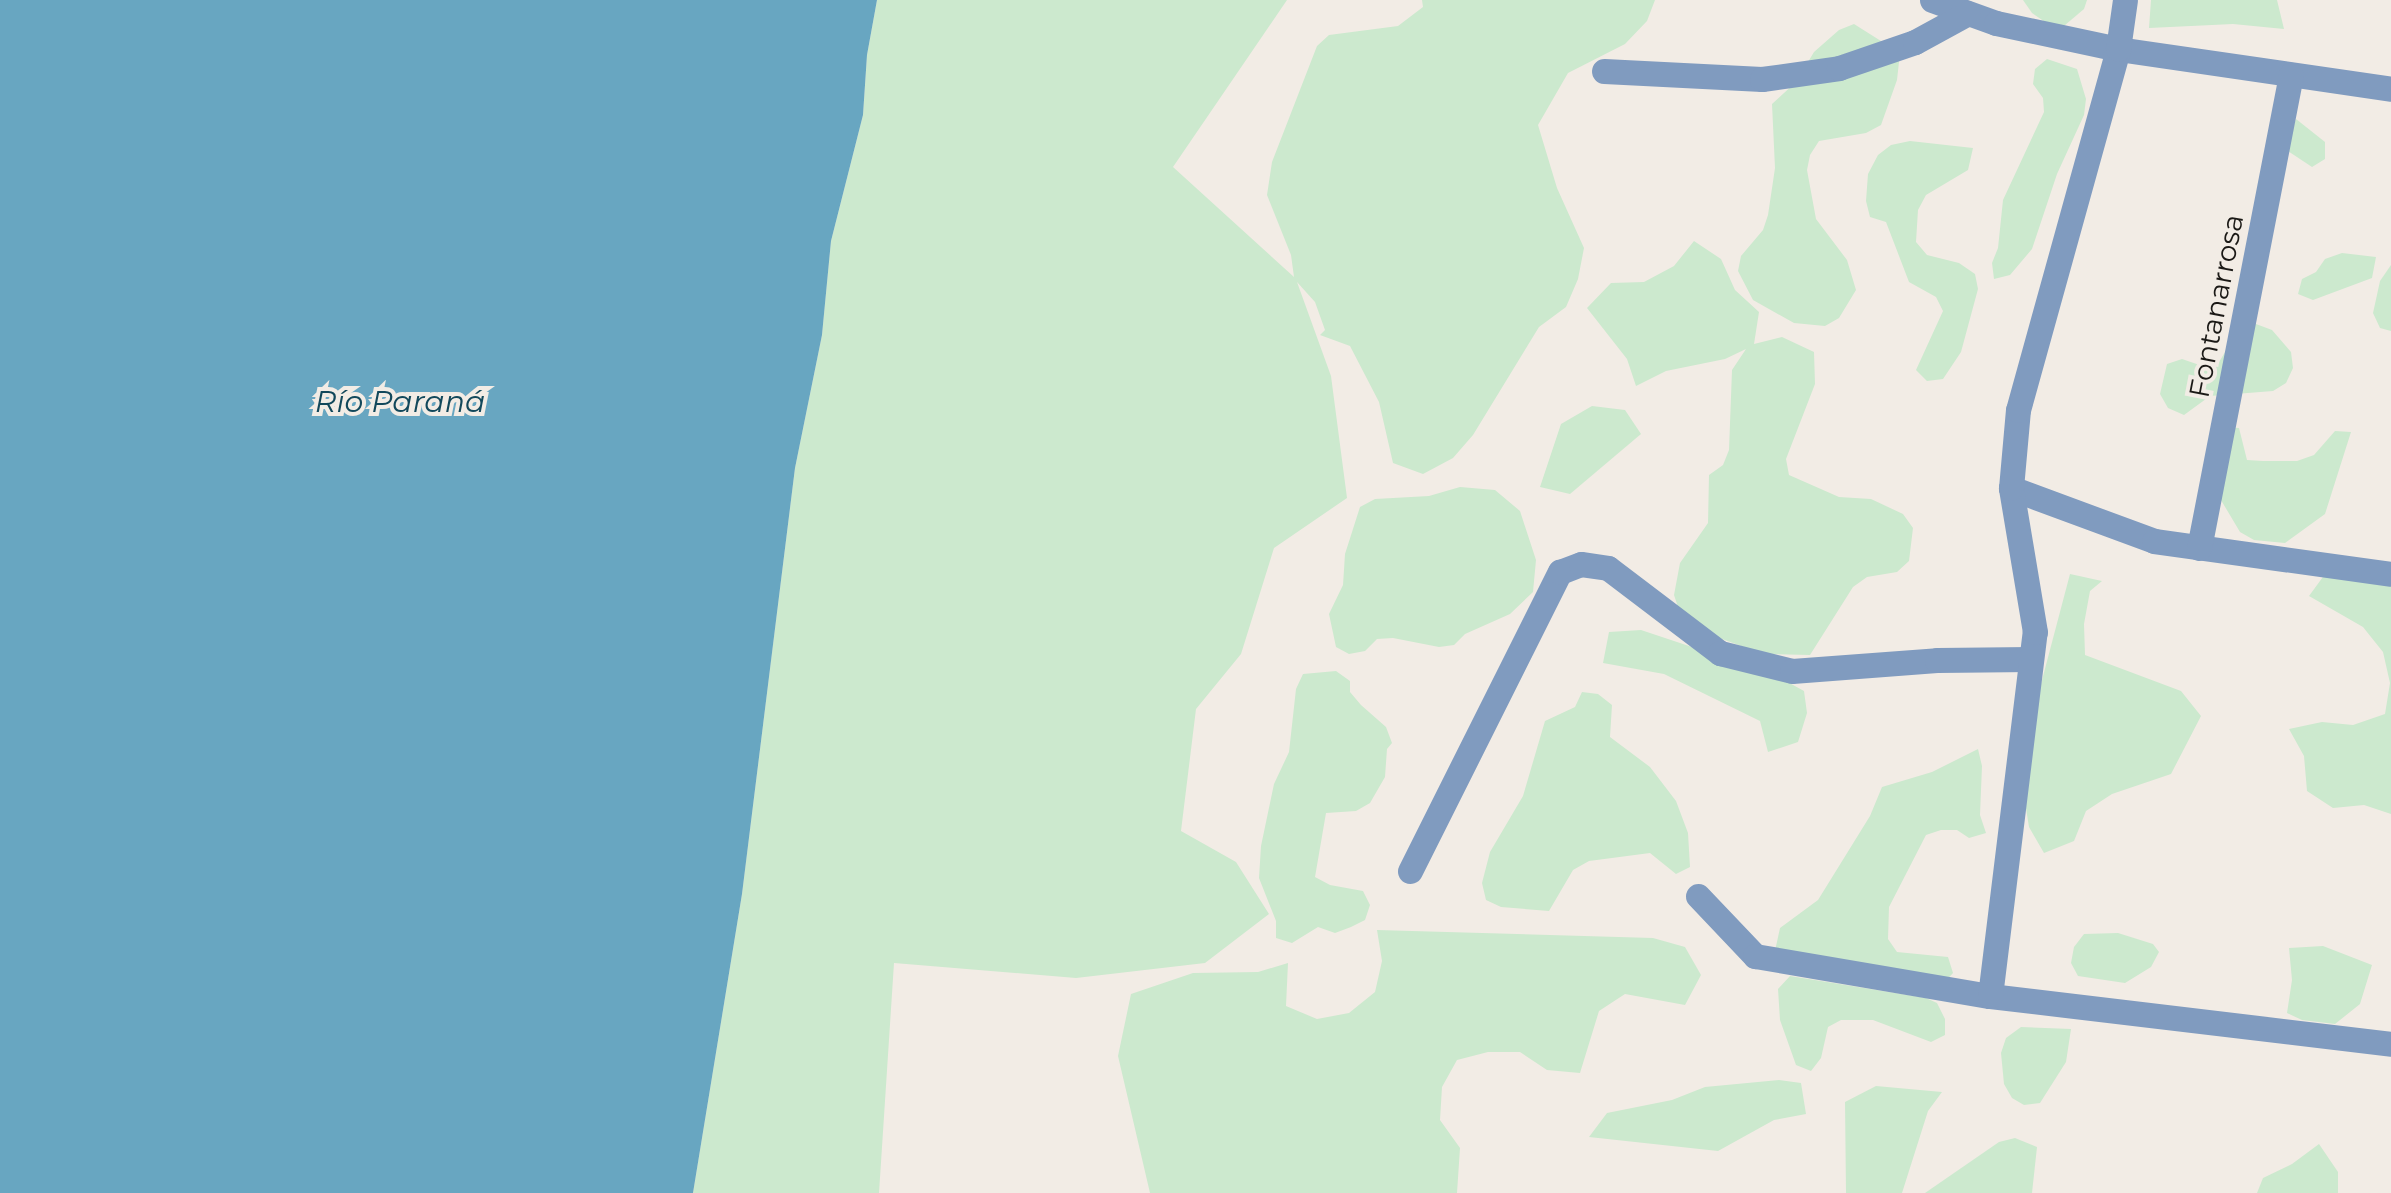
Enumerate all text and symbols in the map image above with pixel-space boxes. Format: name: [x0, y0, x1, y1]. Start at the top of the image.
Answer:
street label: Fontanarrosa: [2182, 211, 2250, 401]
water label: Río Paraná: [315, 384, 485, 420]

